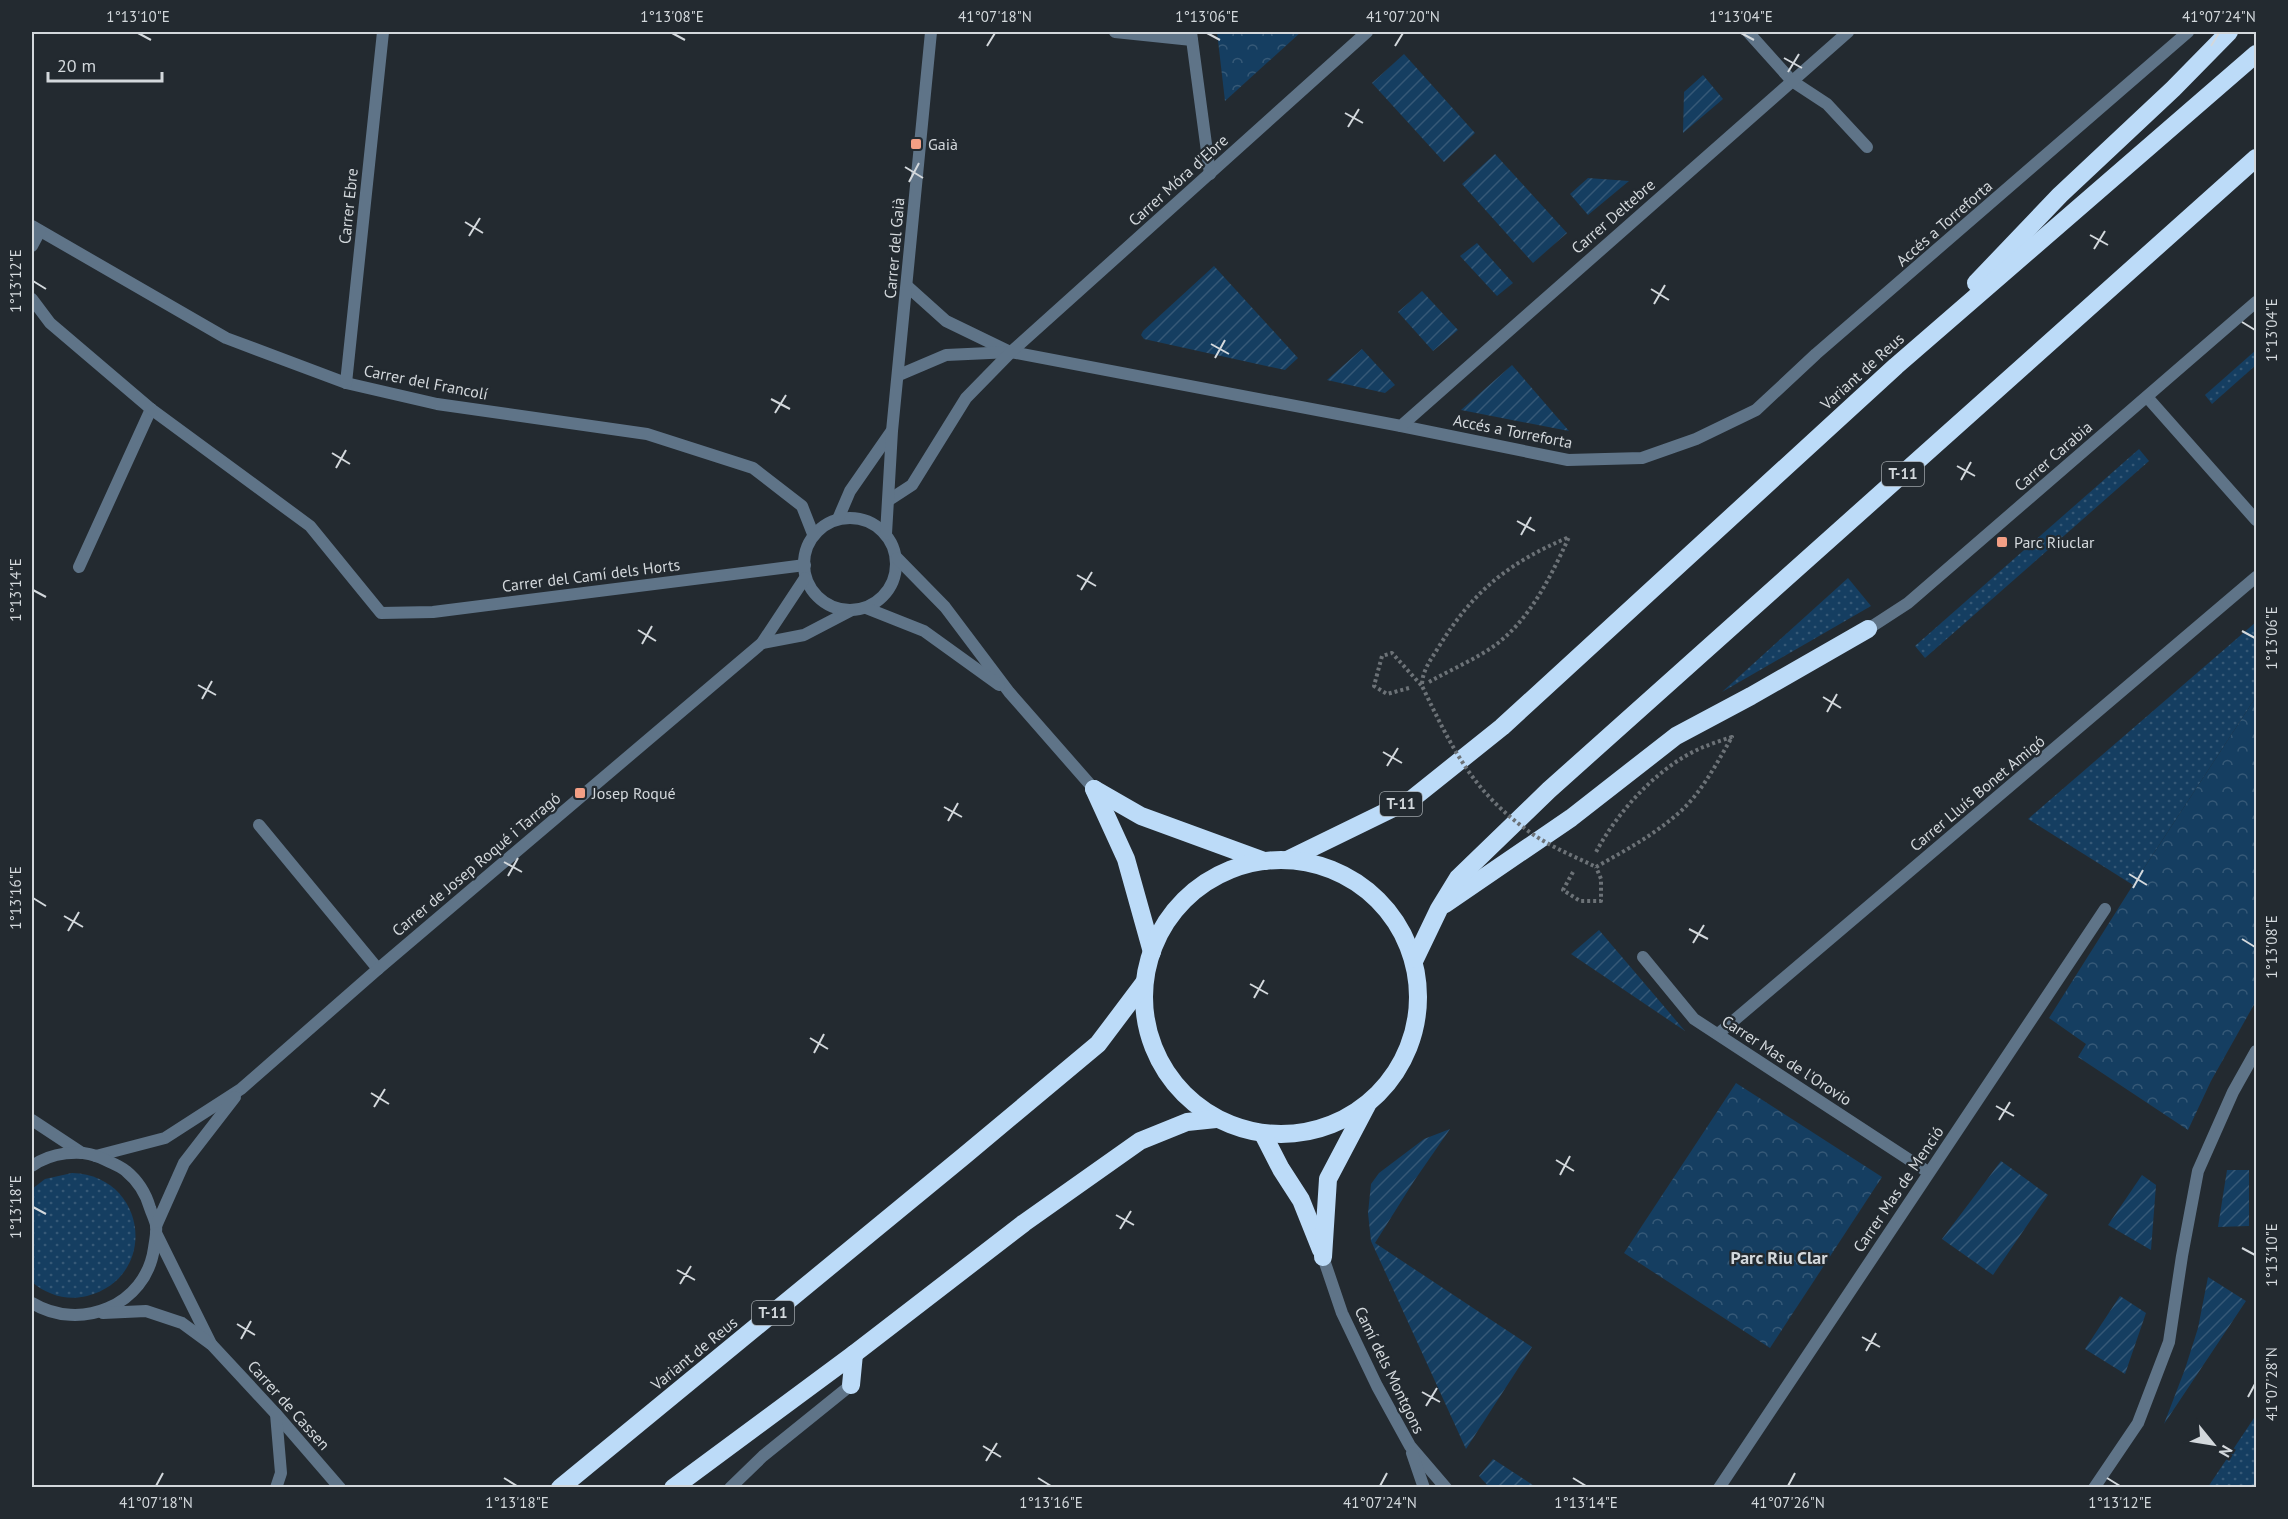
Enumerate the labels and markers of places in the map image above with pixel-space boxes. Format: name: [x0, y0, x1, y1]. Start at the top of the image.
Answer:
place label: Gaià: [928, 134, 958, 154]
marker: Gaià: [909, 137, 923, 151]
place label: Parc Riuclar: [2014, 532, 2095, 552]
marker: Parc Riuclar: [1995, 535, 2009, 549]
place label: Josep Roqué: [591, 783, 676, 803]
marker: Josep Roqué: [573, 786, 587, 800]

